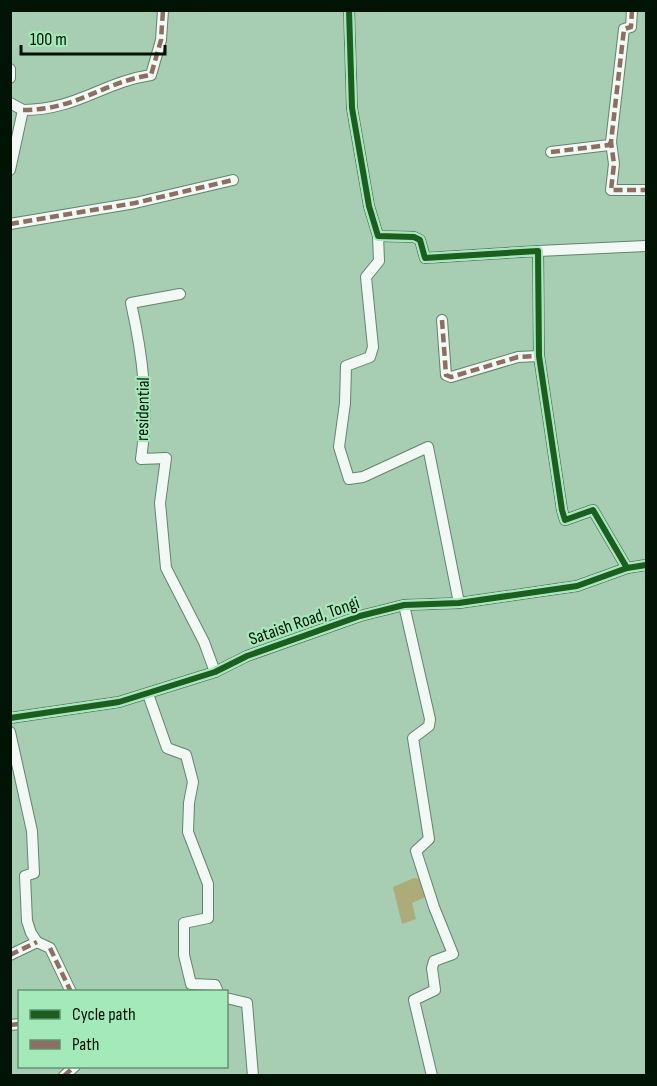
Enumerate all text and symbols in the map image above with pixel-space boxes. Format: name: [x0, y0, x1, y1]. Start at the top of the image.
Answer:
scale bar: [21, 18, 165, 56]
text: 100 m: [30, 29, 67, 50]
street label: residential: [132, 377, 154, 441]
street label: Sataish Road, Tongi: [246, 592, 362, 650]
legend: [18, 990, 228, 1068]
text: Cycle path: [72, 1004, 136, 1025]
text: Path: [72, 1034, 100, 1055]

